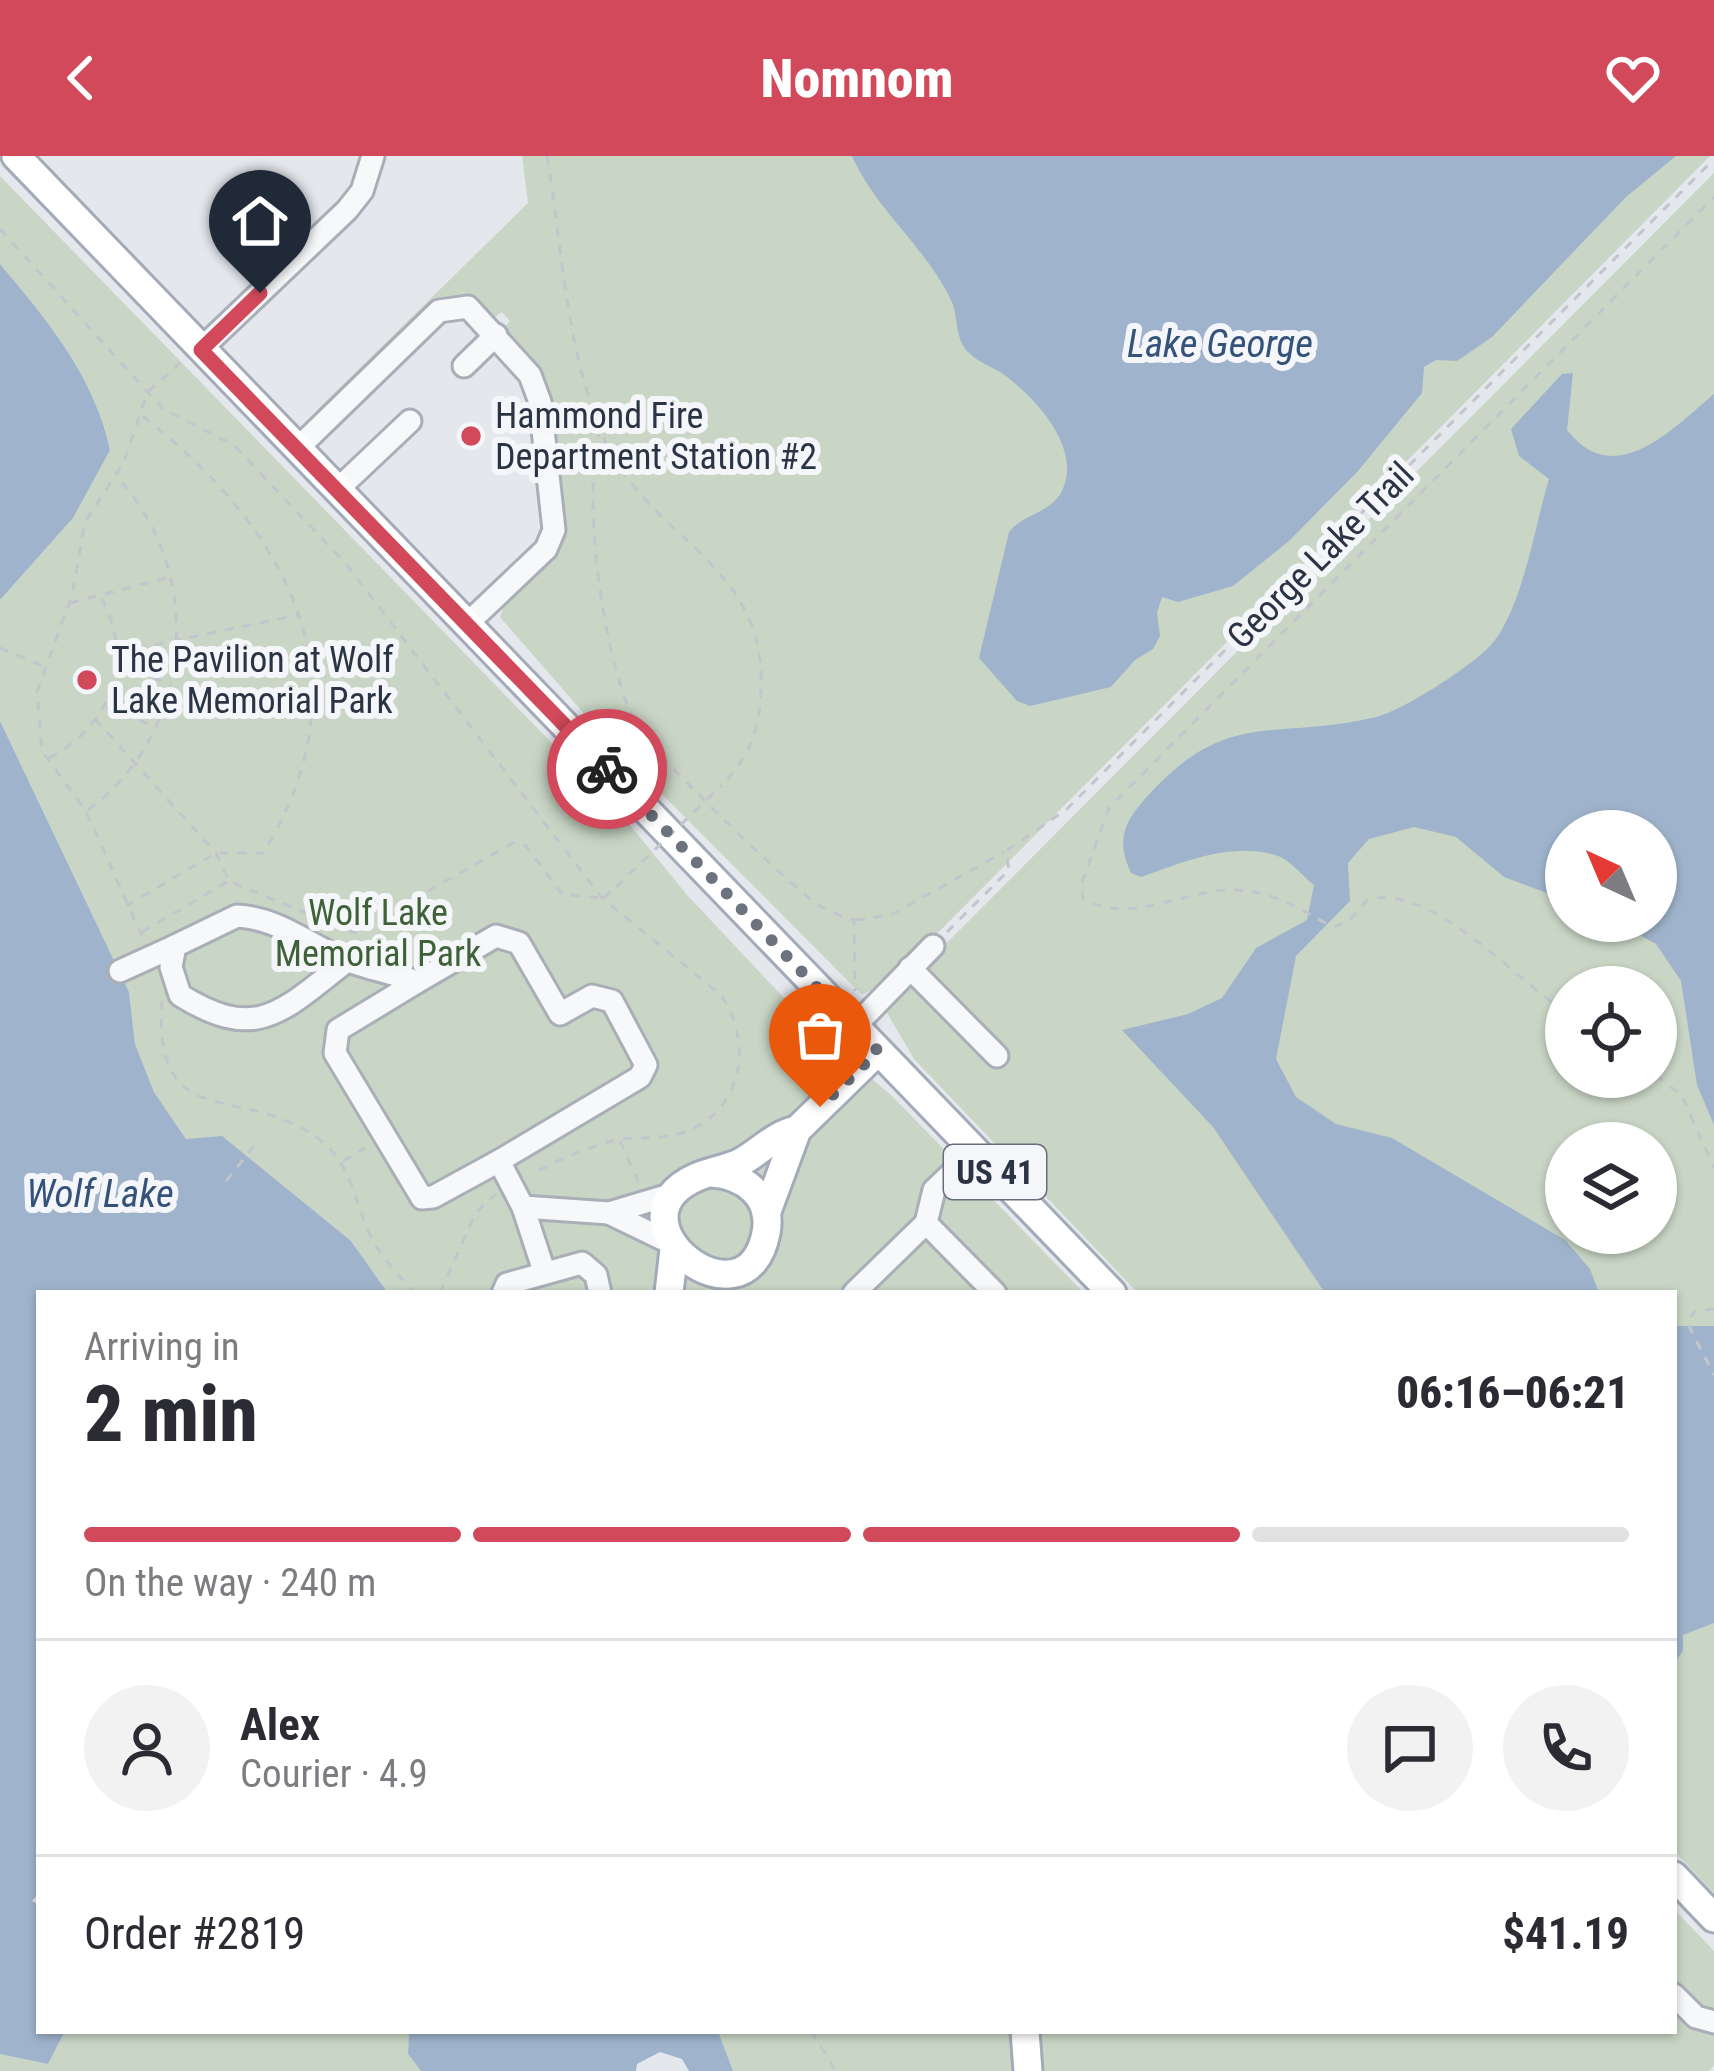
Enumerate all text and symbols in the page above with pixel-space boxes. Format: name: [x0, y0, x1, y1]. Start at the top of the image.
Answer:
icon: back: [48, 45, 114, 111]
icon: heart: [1600, 45, 1666, 111]
text: Nomnom: [760, 47, 954, 110]
pin: [209, 170, 311, 293]
icon: home: [227, 188, 293, 254]
water label: Lake George: [1127, 321, 1313, 367]
place label: Hammond Fire Department Station #2: [495, 395, 817, 478]
marker: Hammond Fire Department Station #2: [458, 423, 484, 449]
street label: George Lake Trail: [1219, 454, 1422, 657]
place label: The Pavilion at Wolf Lake Memorial Park: [111, 639, 394, 722]
marker: The Pavilion at Wolf Lake Memorial Park: [74, 667, 100, 693]
courier: [547, 709, 667, 829]
icon: bike: [574, 736, 640, 802]
north arrow: [1545, 810, 1677, 942]
map controls: [1545, 810, 1677, 1254]
park label: Wolf Lake Memorial Park: [275, 892, 481, 975]
button: locate: [1545, 966, 1677, 1098]
pin: [769, 984, 871, 1107]
icon: bag: [787, 1002, 853, 1068]
button: layers: [1545, 1122, 1677, 1254]
road number: US 41: [944, 1145, 1046, 1199]
water label: Wolf Lake: [26, 1171, 174, 1217]
text: Arriving in: [84, 1324, 240, 1370]
text: 06:16–06:21: [1396, 1366, 1629, 1419]
text: 2 min: [84, 1369, 258, 1460]
text: On the way · 240 m: [84, 1560, 376, 1606]
button: person: [84, 1685, 210, 1811]
button: chat: [1347, 1685, 1473, 1811]
button: phone: [1503, 1685, 1629, 1811]
text: Alex: [240, 1698, 320, 1751]
text: Courier · 4.9: [240, 1751, 428, 1797]
text: Order #2819: [84, 1907, 305, 1960]
text: $41.19: [1502, 1907, 1629, 1960]

